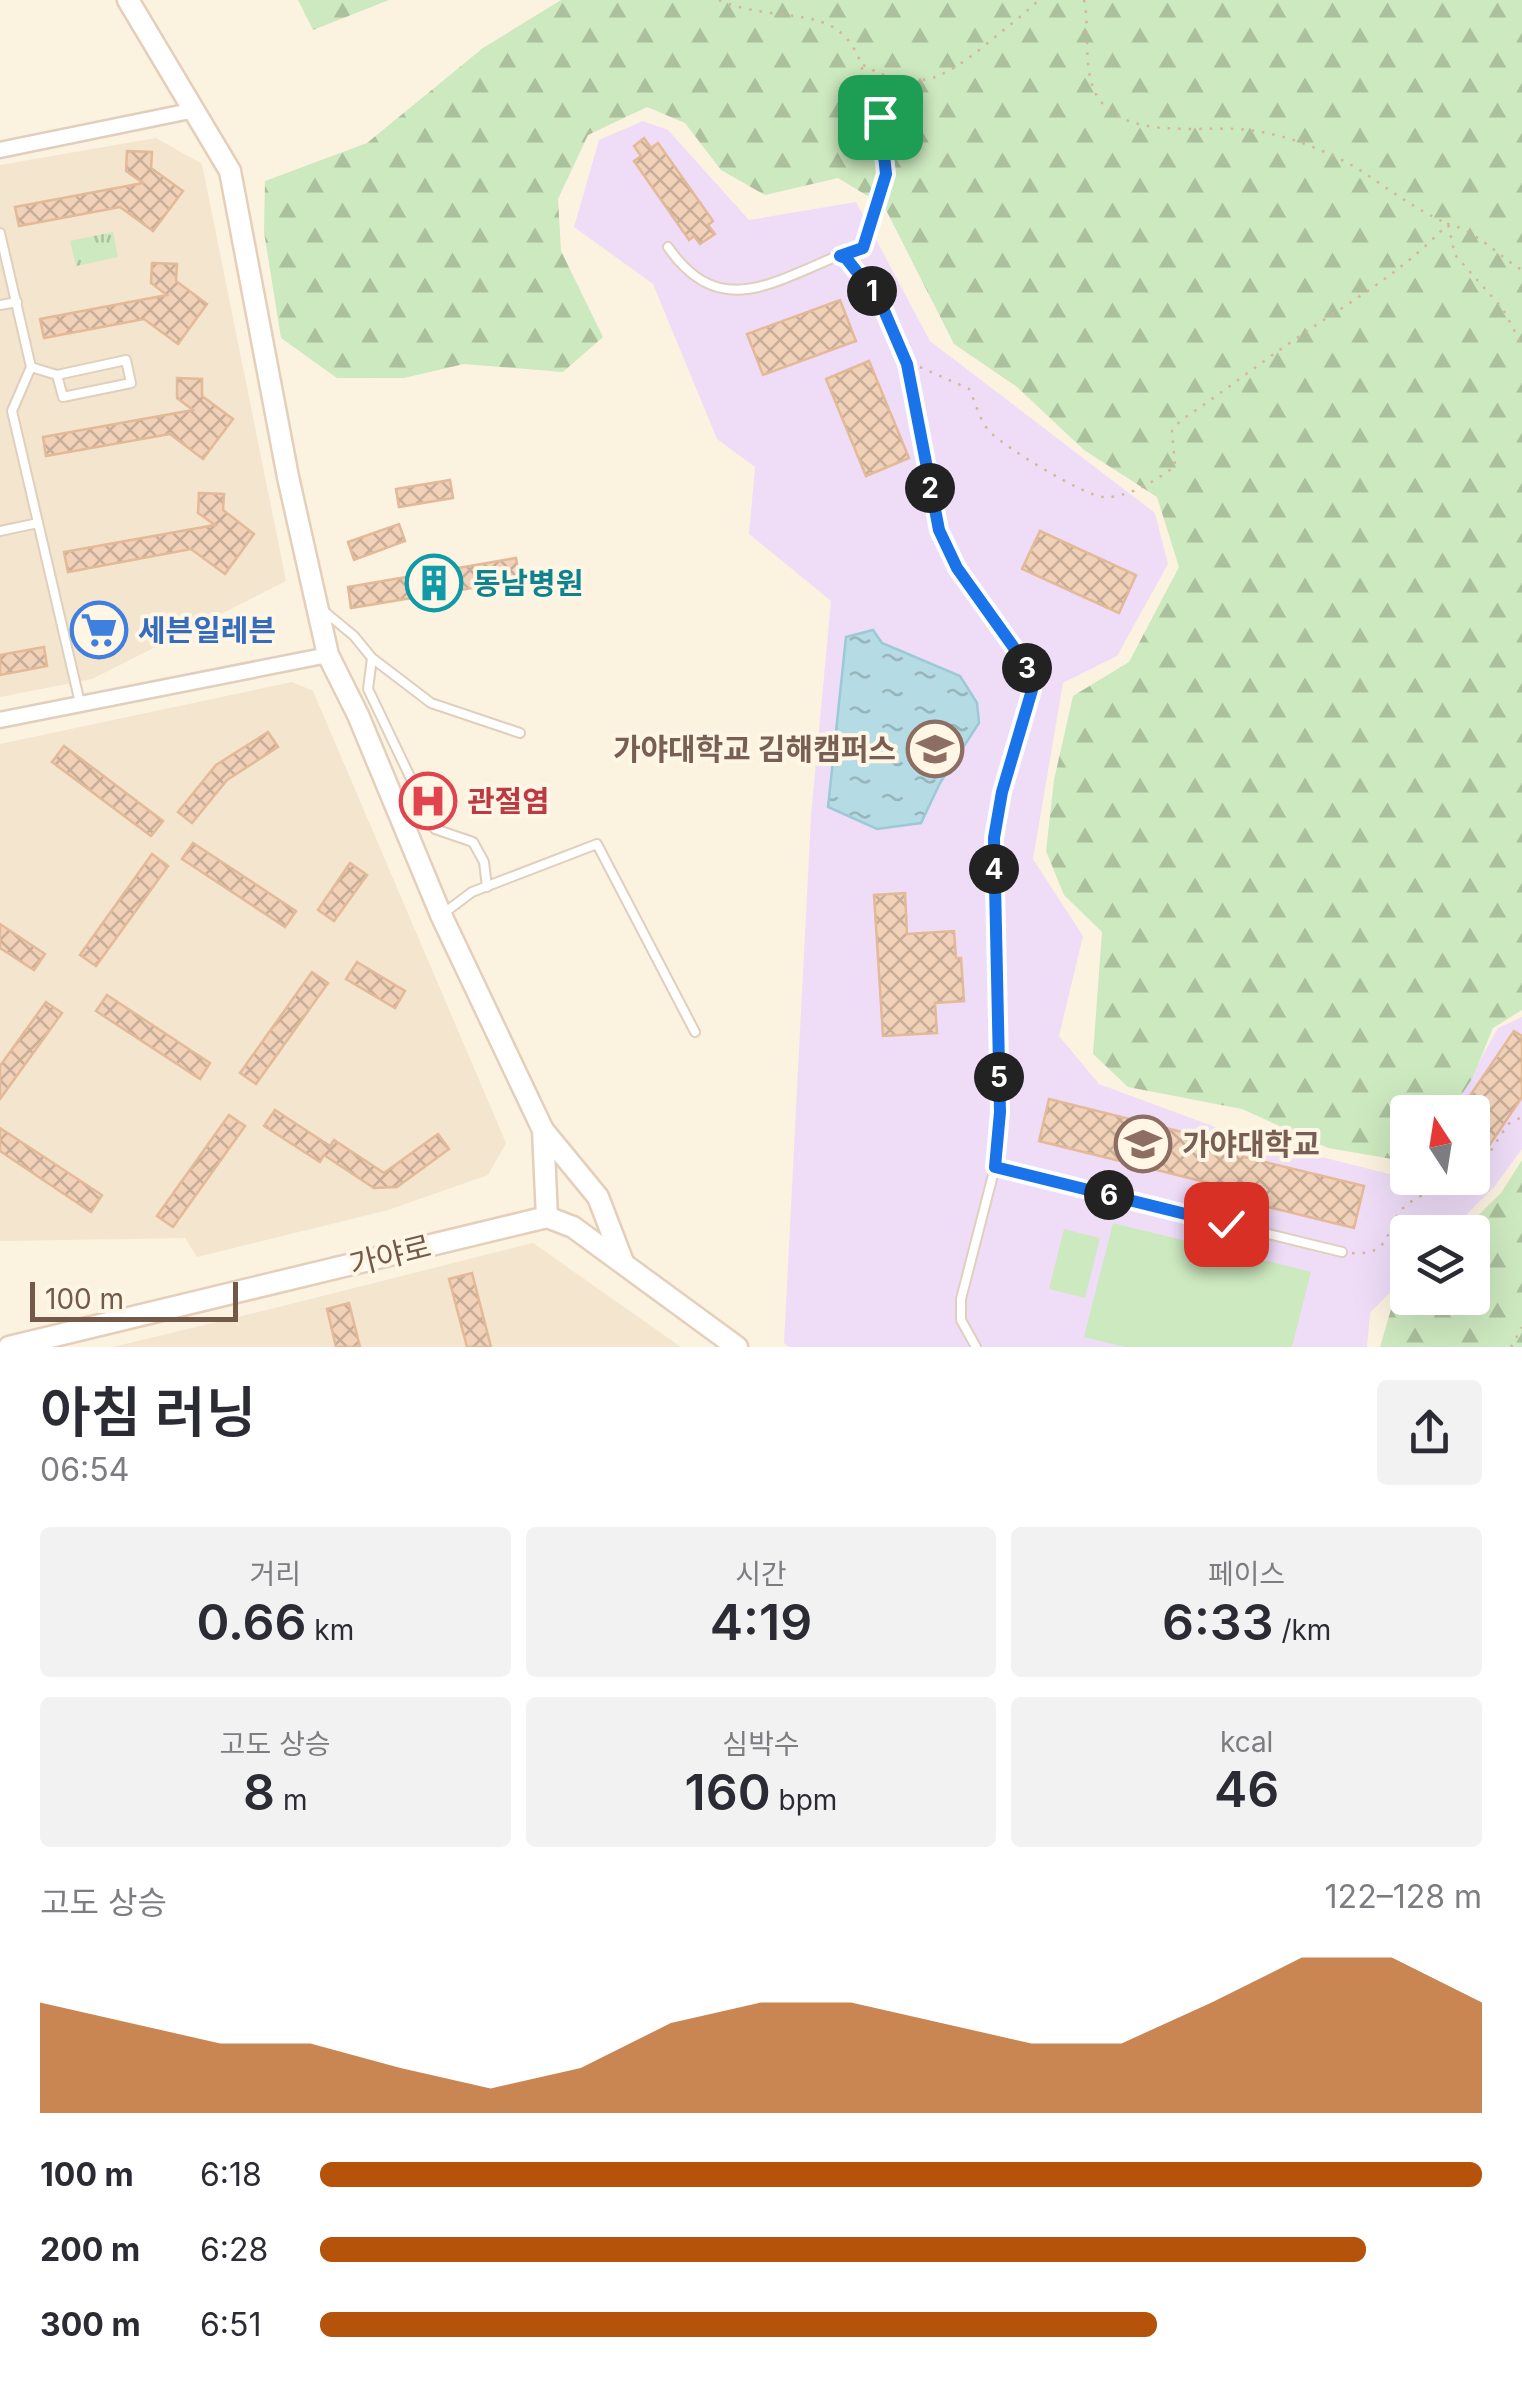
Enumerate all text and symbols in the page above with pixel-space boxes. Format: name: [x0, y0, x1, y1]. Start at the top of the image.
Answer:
pin: [838, 75, 923, 160]
icon: arrive: [853, 90, 908, 145]
pin: 1: [847, 266, 897, 316]
text: 1: [866, 274, 878, 308]
pin: 2: [905, 463, 955, 513]
text: 2: [921, 471, 939, 505]
building icon: 동남병원: [404, 553, 464, 613]
place label: 동남병원: [473, 565, 583, 601]
supermarket icon: 세븐일레븐: [69, 600, 129, 660]
place label: 세븐일레븐: [138, 612, 276, 648]
pin: 3: [1002, 643, 1052, 693]
text: 3: [1018, 651, 1036, 685]
school or university icon: 가야대학교 김해캠퍼스: [905, 719, 965, 779]
place label: 가야대학교 김해캠퍼스: [613, 731, 896, 767]
hospital icon: 관절염: [398, 771, 458, 831]
place label: 관절염: [467, 783, 550, 819]
pin: 4: [969, 844, 1019, 894]
text: 4: [985, 852, 1003, 886]
pin: 5: [974, 1052, 1024, 1102]
text: 5: [990, 1060, 1008, 1094]
north arrow: [1390, 1095, 1490, 1195]
map controls: [1390, 1095, 1490, 1315]
school or university icon: 가야대학교: [1113, 1114, 1173, 1174]
place label: 가야대학교: [1182, 1126, 1320, 1162]
pin: 6: [1084, 1170, 1134, 1220]
text: 6: [1100, 1178, 1118, 1212]
pin: [1184, 1182, 1269, 1267]
icon: check: [1199, 1197, 1254, 1252]
button: layers: [1390, 1215, 1490, 1315]
street label: 가야로: [345, 1228, 435, 1282]
scale bar: [30, 1277, 238, 1322]
text: 100 m: [45, 1282, 124, 1316]
text: 아침 러닝: [40, 1379, 256, 1445]
button: share: [1377, 1380, 1482, 1485]
text: 06:54: [40, 1450, 129, 1489]
text: 거리: [250, 1557, 301, 1591]
text: 시간: [735, 1557, 787, 1591]
text: 페이스: [1208, 1557, 1285, 1591]
text: 0.66: [196, 1592, 306, 1652]
text: 4:19: [710, 1592, 812, 1652]
text: 6:33: [1162, 1592, 1274, 1652]
text: km: [306, 1613, 354, 1647]
text: /km: [1274, 1613, 1331, 1647]
text: kcal: [1220, 1725, 1273, 1759]
text: 고도 상승: [220, 1727, 331, 1761]
text: 심박수: [722, 1727, 800, 1761]
text: 46: [1214, 1759, 1279, 1819]
text: 8: [243, 1762, 275, 1822]
text: 160: [685, 1762, 771, 1822]
text: m: [275, 1783, 308, 1817]
text: bpm: [771, 1783, 837, 1817]
text: 122–128 m: [1325, 1877, 1482, 1916]
text: 고도 상승: [40, 1883, 167, 1922]
text: 100 m: [40, 2155, 134, 2194]
text: 6:18: [200, 2155, 262, 2194]
text: 200 m: [40, 2230, 140, 2269]
text: 6:28: [200, 2230, 268, 2269]
text: 300 m: [40, 2305, 141, 2344]
text: 6:51: [200, 2305, 262, 2344]

